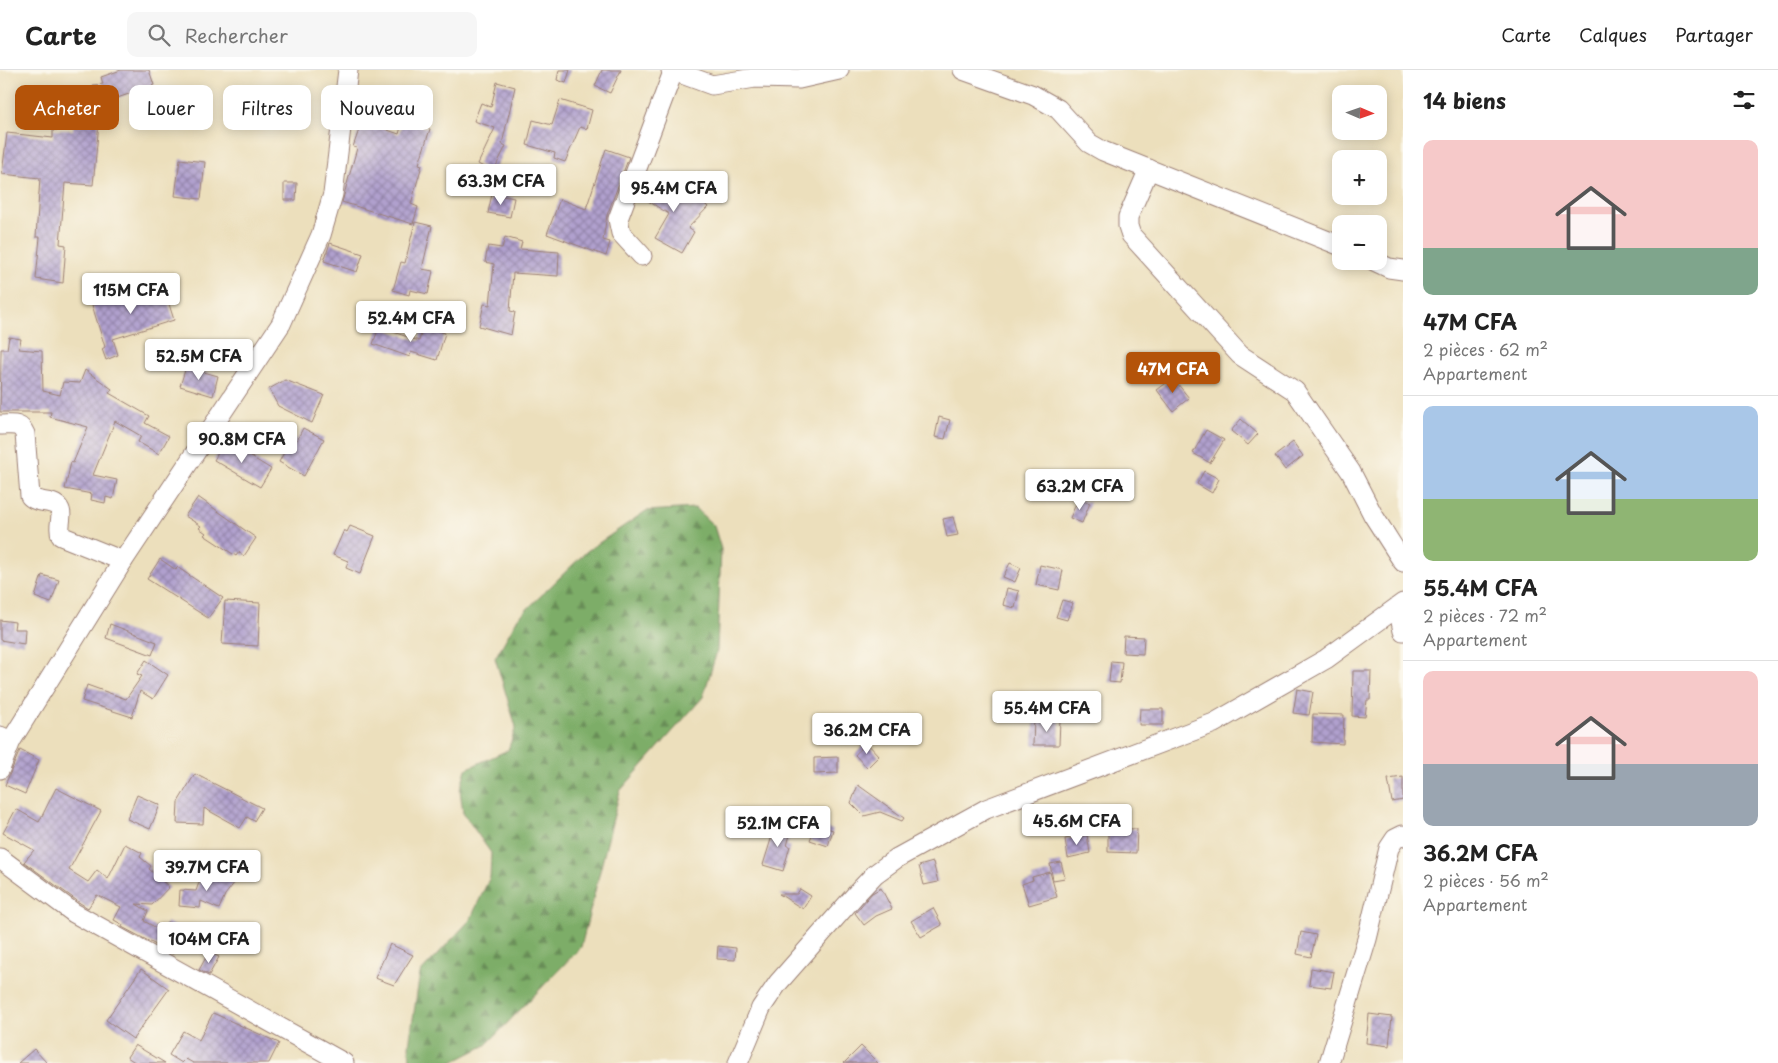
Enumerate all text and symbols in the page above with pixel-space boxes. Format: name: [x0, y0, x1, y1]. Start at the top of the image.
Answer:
search box: [127, 12, 477, 57]
text: Carte: [25, 17, 97, 53]
icon: search: [145, 21, 173, 49]
text: Rechercher: [185, 21, 288, 49]
text: Carte: [1501, 21, 1551, 48]
text: Calques: [1579, 21, 1647, 48]
text: Partager: [1675, 21, 1753, 48]
text: 14 biens: [1423, 84, 1506, 116]
chip: Acheter: [15, 85, 119, 130]
chip: Louer: [129, 85, 213, 130]
chip: Filtres: [223, 85, 311, 130]
chip: Nouveau: [321, 85, 433, 130]
north arrow: [1332, 85, 1388, 140]
map controls: [1332, 85, 1387, 270]
icon: filters: [1730, 86, 1758, 114]
button: +: [1332, 150, 1387, 205]
pin: 63.3M CFA: [444, 164, 558, 206]
text: 63.3M CFA: [457, 168, 545, 192]
pin: 95.4M CFA: [617, 170, 731, 213]
icon: home: [1546, 173, 1636, 263]
text: 95.4M CFA: [631, 175, 717, 199]
button: −: [1332, 215, 1387, 270]
pin: 115M CFA: [79, 272, 183, 315]
text: 115M CFA: [93, 277, 169, 301]
pin: 52.4M CFA: [354, 300, 468, 343]
text: 52.4M CFA: [367, 305, 455, 329]
text: 47M CFA: [1423, 305, 1517, 337]
text: 2 pièces · 62 m²: [1423, 337, 1548, 361]
pin: 52.5M CFA: [142, 338, 256, 381]
text: 52.5M CFA: [156, 343, 242, 367]
pin: 47M CFA: [1127, 352, 1219, 394]
text: 47M CFA: [1137, 356, 1209, 380]
text: Appartement: [1423, 361, 1527, 385]
pin: 90.8M CFA: [185, 422, 299, 464]
text: 90.8M CFA: [198, 426, 286, 450]
icon: home: [1546, 438, 1636, 528]
pin: 63.2M CFA: [1023, 468, 1137, 511]
text: 63.2M CFA: [1036, 473, 1124, 497]
text: 55.4M CFA: [1423, 571, 1538, 603]
text: 2 pièces · 72 m²: [1423, 603, 1547, 627]
text: Appartement: [1423, 627, 1527, 651]
pin: 55.4M CFA: [990, 690, 1104, 733]
text: 55.4M CFA: [1003, 695, 1091, 719]
icon: home: [1546, 703, 1636, 793]
pin: 36.2M CFA: [810, 712, 924, 755]
text: 36.2M CFA: [823, 717, 911, 741]
pin: 45.6M CFA: [1020, 804, 1134, 846]
pin: 52.1M CFA: [721, 806, 835, 848]
text: 45.6M CFA: [1033, 808, 1121, 832]
text: 52.1M CFA: [736, 810, 820, 834]
text: 36.2M CFA: [1423, 836, 1538, 868]
pin: 39.7M CFA: [150, 850, 264, 892]
text: 39.7M CFA: [165, 854, 249, 878]
text: 2 pièces · 56 m²: [1423, 868, 1549, 892]
text: Appartement: [1423, 892, 1527, 916]
pin: 104M CFA: [157, 922, 261, 964]
text: 104M CFA: [168, 926, 250, 950]

